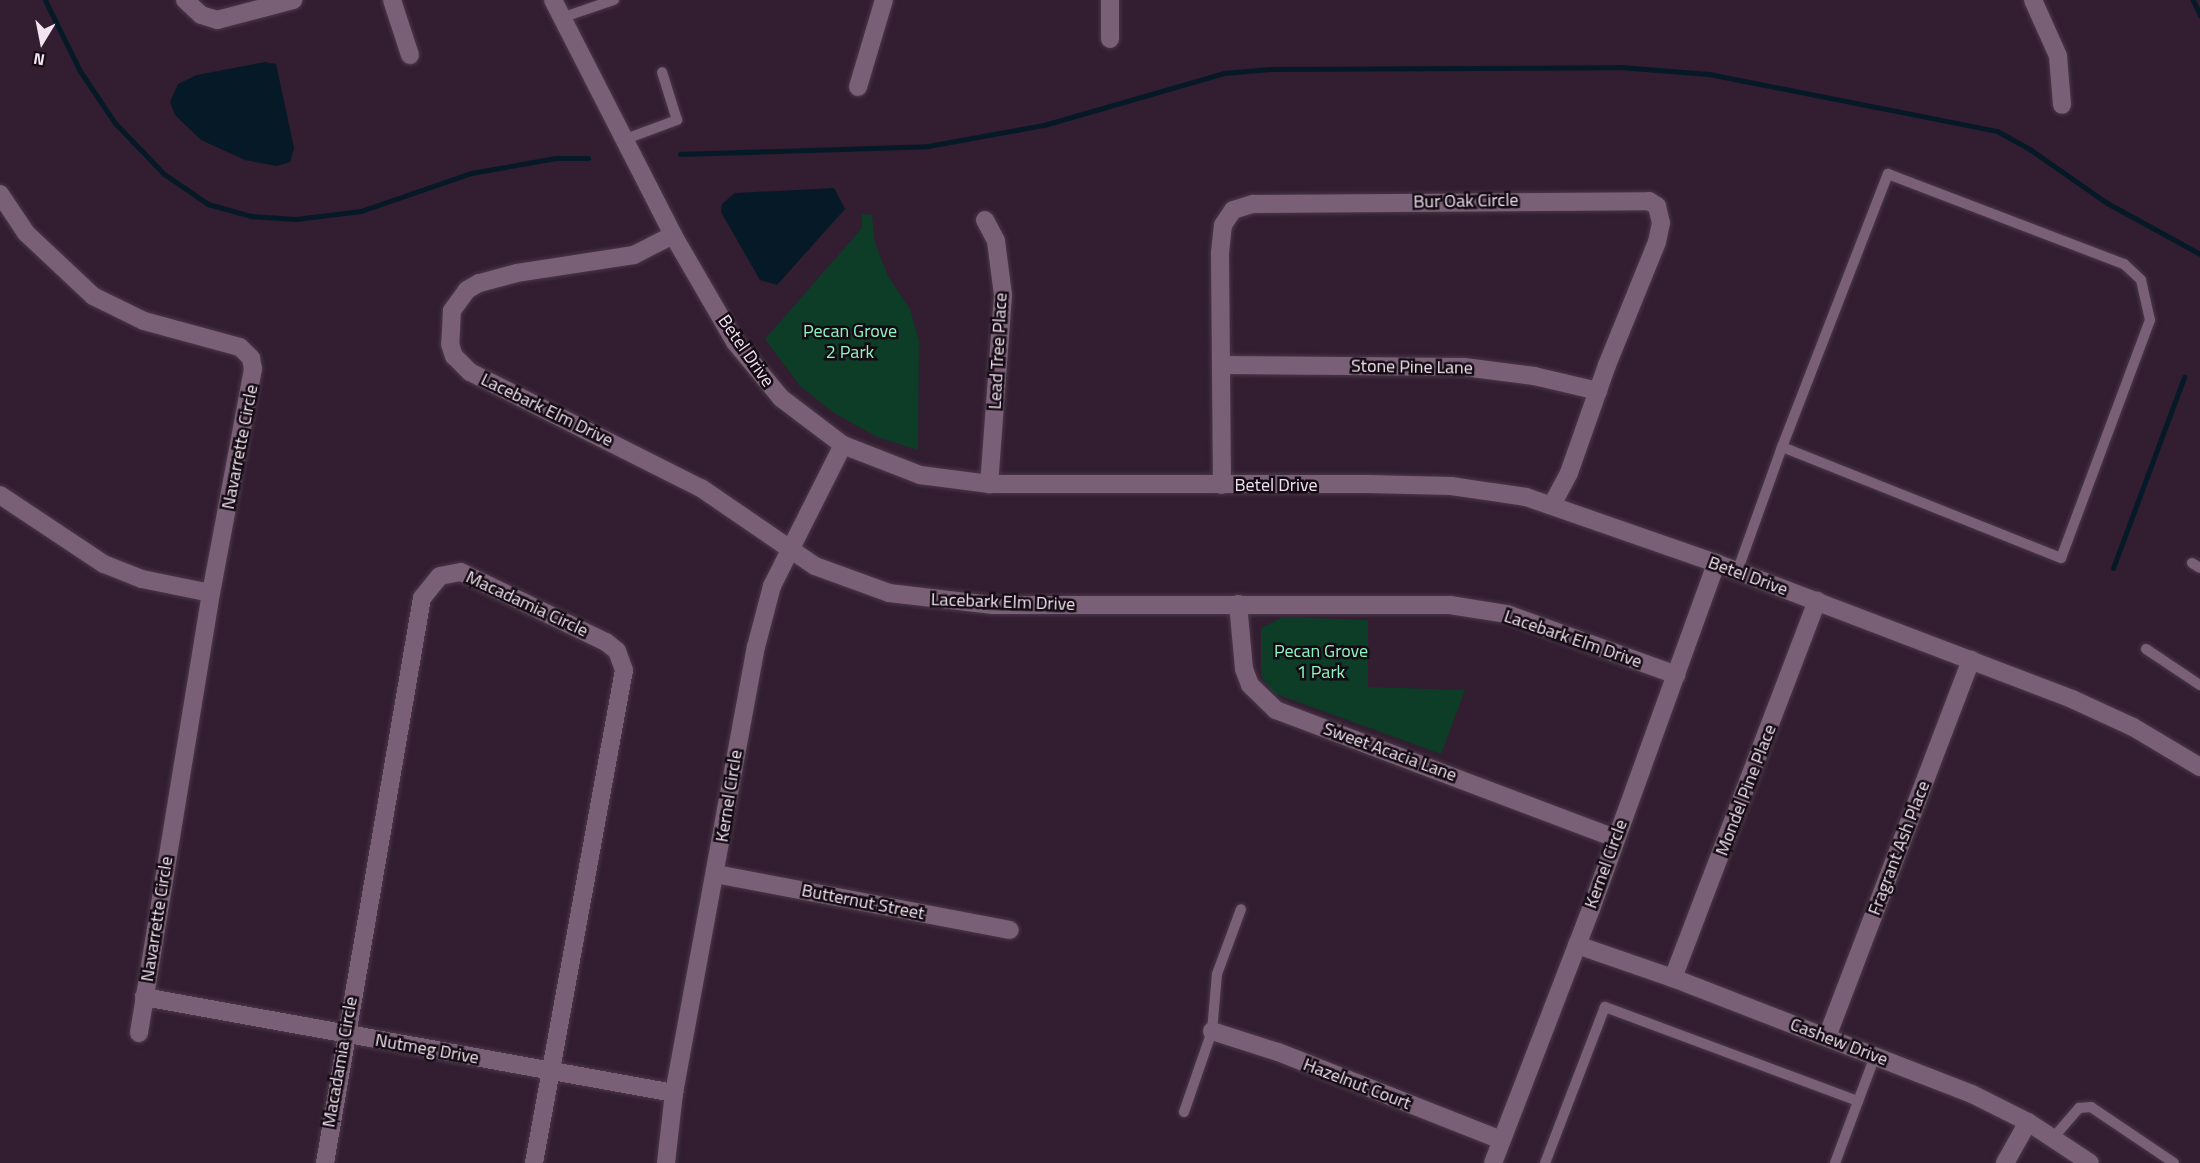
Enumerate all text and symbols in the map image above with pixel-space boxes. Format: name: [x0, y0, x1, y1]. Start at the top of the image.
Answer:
north arrow: [12, 12, 72, 72]
text: N: [31, 47, 46, 73]
street label: Bur Oak Circle: [1413, 189, 1519, 213]
street label: Lead Tree Place: [984, 292, 1012, 410]
street label: Betel Drive: [713, 311, 779, 391]
park label: Pecan Grove 2 Park: [803, 321, 897, 364]
street label: Stone Pine Lane: [1351, 355, 1473, 379]
street label: Lacebark Elm Drive: [477, 369, 617, 451]
street label: Navarrette Circle: [217, 383, 263, 511]
street label: Betel Drive: [1234, 474, 1318, 496]
street label: Betel Drive: [1705, 552, 1791, 600]
street label: Macadamia Circle: [462, 566, 592, 642]
street label: Lacebark Elm Drive: [931, 589, 1075, 615]
street label: Lacebark Elm Drive: [1501, 605, 1645, 673]
park label: Pecan Grove 1 Park: [1274, 641, 1368, 684]
street label: Sweet Acacia Lane: [1320, 718, 1460, 786]
street label: Mondel Pine Place: [1711, 721, 1781, 859]
street label: Kernel Circle: [711, 748, 747, 844]
street label: Fragrant Ash Place: [1863, 778, 1935, 918]
street label: Kernel Circle: [1580, 817, 1632, 911]
street label: Navarrette Circle: [136, 855, 178, 983]
street label: Butternut Street: [800, 880, 926, 924]
street label: Macadamia Circle: [318, 995, 362, 1129]
street label: Cashew Drive: [1787, 1013, 1891, 1071]
street label: Nutmeg Drive: [374, 1029, 480, 1069]
street label: Hazelnut Court: [1300, 1054, 1414, 1114]

